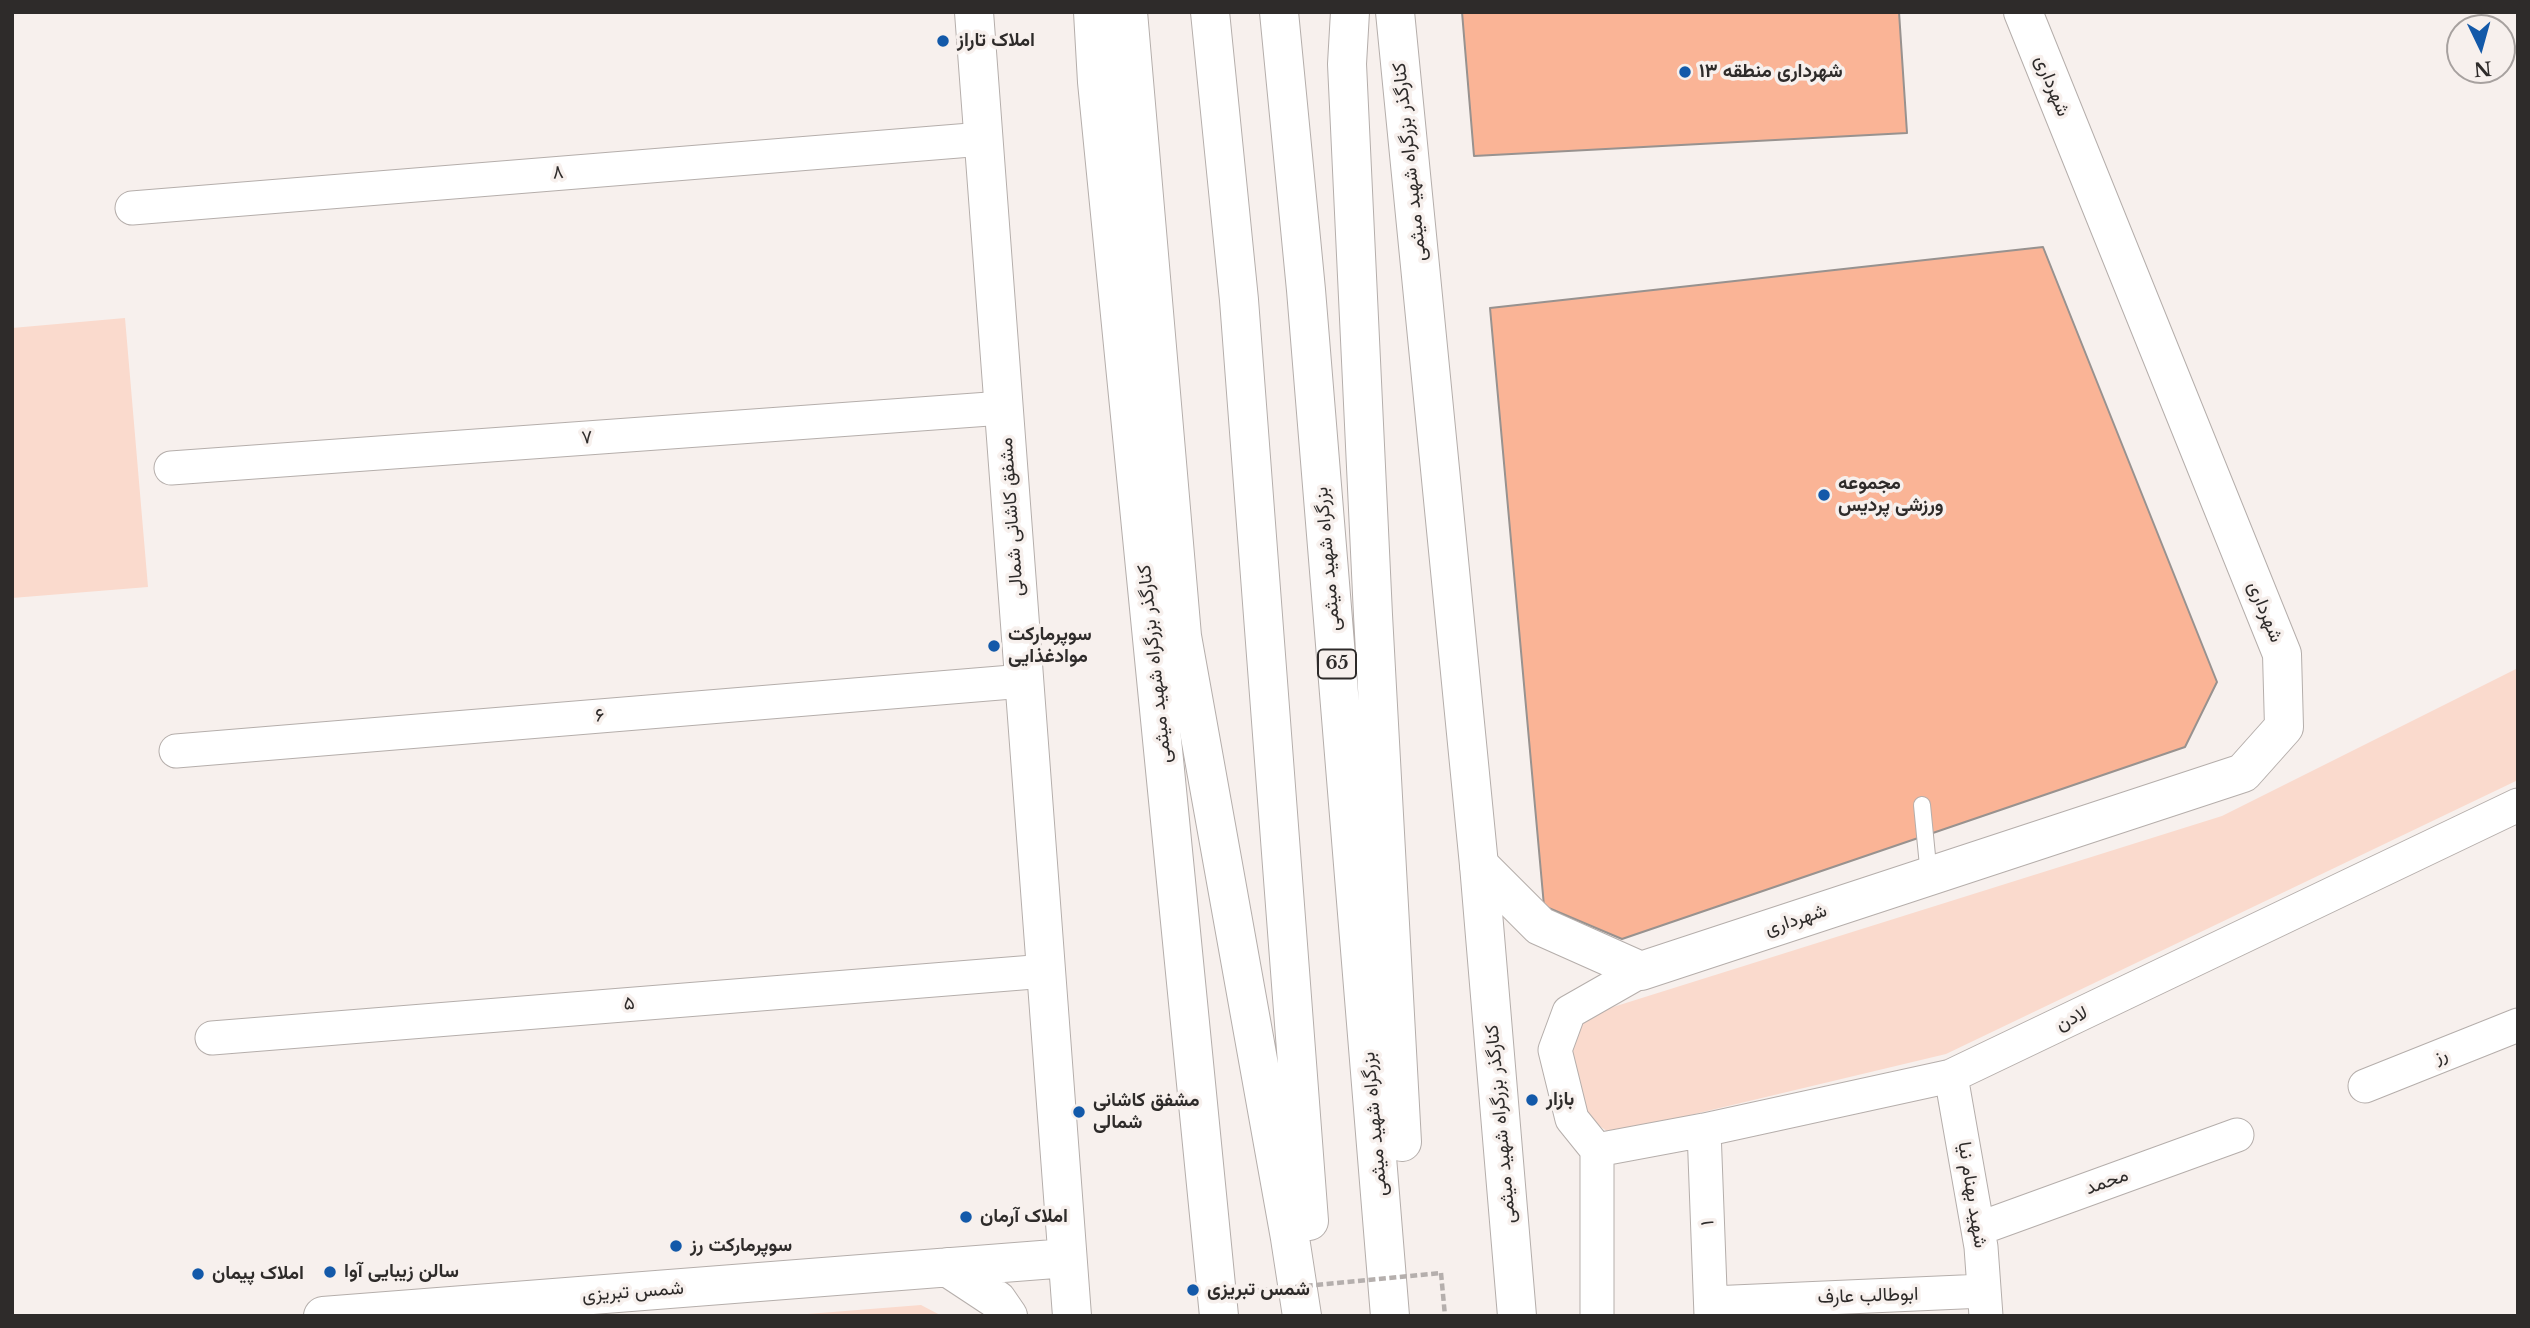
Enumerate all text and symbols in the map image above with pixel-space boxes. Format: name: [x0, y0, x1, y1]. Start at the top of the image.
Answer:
north arrow: [2446, 14, 2516, 84]
place label: املاک تاراز: [957, 30, 1035, 52]
marker: املاک تاراز: [935, 33, 951, 49]
street label: شهرداری: [2029, 52, 2075, 120]
text: N: [2473, 56, 2493, 81]
street label: کنارگذر بزرگراه شهید میثمی: [1388, 61, 1432, 263]
place label: شهرداری منطقه ۱۳: [1699, 61, 1843, 83]
marker: شهرداری منطقه ۱۳: [1677, 64, 1693, 80]
street label: ۸: [551, 161, 565, 185]
street label: ۷: [581, 426, 593, 450]
street label: مشفق کاشانی شمالی: [995, 437, 1029, 597]
place label: مجموعه ورزشی پردیس: [1838, 473, 1944, 517]
street label: بزرگراه شهید میثمی: [1310, 486, 1346, 632]
marker: مجموعه ورزشی پردیس: [1816, 487, 1832, 503]
street label: کنارگذر بزرگراه شهید میثمی: [1133, 563, 1177, 765]
street label: شهرداری: [2242, 578, 2288, 646]
place label: سوپرمارکت موادغذایی: [1008, 624, 1092, 668]
marker: سوپرمارکت موادغذایی: [986, 638, 1002, 654]
road number: 65: [1318, 650, 1356, 678]
street label: ۶: [594, 704, 606, 728]
street label: شهرداری: [1762, 899, 1830, 941]
street label: ۵: [622, 992, 636, 1016]
street label: لادن: [2052, 1002, 2092, 1036]
street label: کنارگذر بزرگراه شهید میثمی: [1481, 1023, 1521, 1225]
street label: رز: [2431, 1043, 2451, 1069]
street label: بزرگراه شهید میثمی: [1357, 1051, 1393, 1197]
place label: بازار: [1546, 1089, 1574, 1111]
place label: مشفق کاشانی شمالی: [1093, 1090, 1199, 1134]
marker: بازار: [1524, 1092, 1540, 1108]
marker: مشفق کاشانی شمالی: [1071, 1104, 1087, 1120]
street label: شهید بهنام نیا: [1952, 1140, 1992, 1250]
street label: محمد: [2082, 1164, 2132, 1200]
place label: املاک آرمان: [980, 1206, 1068, 1228]
marker: املاک آرمان: [958, 1209, 974, 1225]
street label: ۱: [1697, 1220, 1719, 1226]
place label: سوپرمارکت رز: [690, 1235, 792, 1257]
marker: سوپرمارکت رز: [668, 1238, 684, 1254]
place label: سالن زیبایی آوا: [344, 1261, 459, 1283]
place label: املاک پیمان: [212, 1263, 304, 1285]
marker: سالن زیبایی آوا: [322, 1264, 338, 1280]
marker: املاک پیمان: [190, 1266, 206, 1282]
street label: شمس تبریزی: [581, 1277, 685, 1307]
place label: شمس تبریزی: [1207, 1279, 1310, 1301]
marker: شمس تبریزی: [1185, 1282, 1201, 1298]
street label: ابوطالب عارف: [1817, 1283, 1919, 1309]

